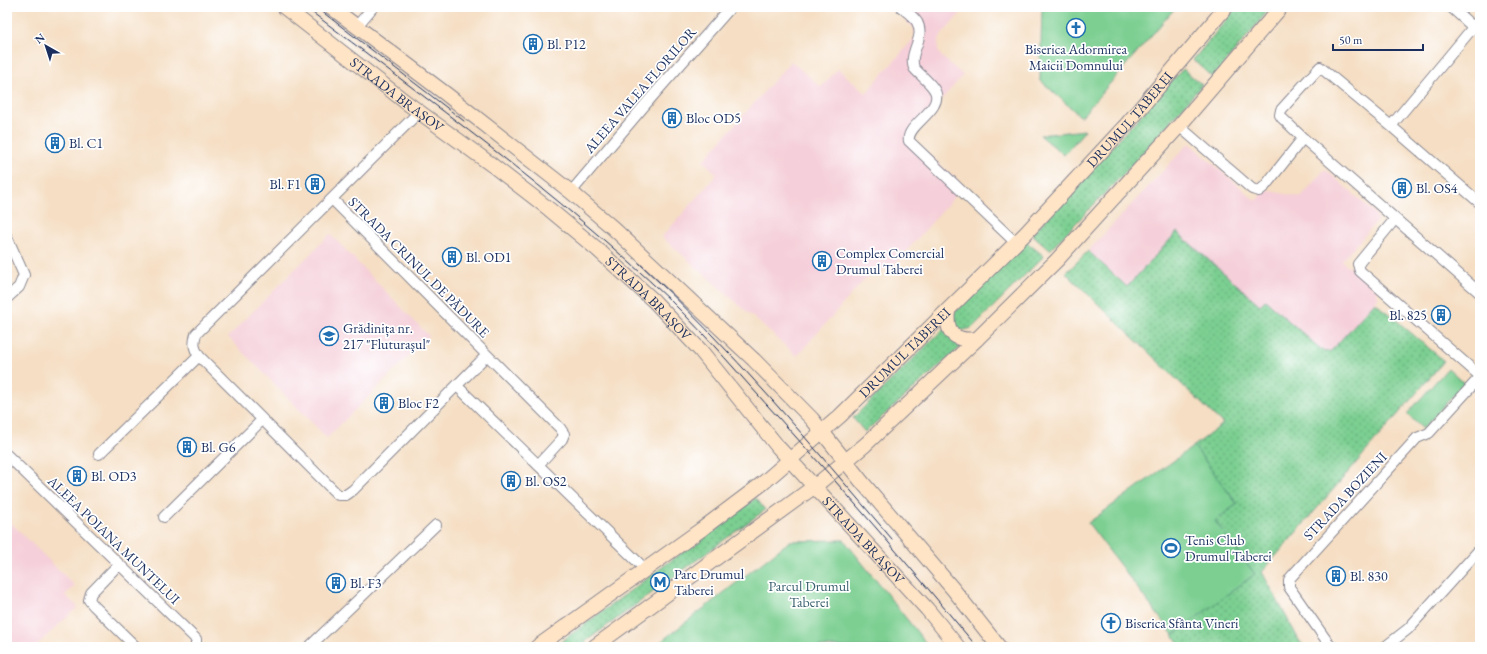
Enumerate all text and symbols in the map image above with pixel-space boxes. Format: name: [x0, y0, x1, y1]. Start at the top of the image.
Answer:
church icon: Biserica Adormirea Maicii Domnului: [1065, 17, 1087, 39]
street label: ALEEA VALEA FLORILOR: [580, 22, 700, 158]
north arrow: [26, 26, 66, 66]
scale bar: [1333, 26, 1423, 52]
text: N: [32, 30, 48, 46]
text: 50 m: [1339, 32, 1363, 48]
building icon: Bl. P12: [522, 33, 544, 55]
place label: Bl. P12: [547, 35, 586, 53]
place label: Biserica Adormirea Maicii Domnului: [1025, 40, 1127, 74]
street label: STRADA BRAȘOV: [346, 53, 448, 136]
street label: DRUMUL TABEREI: [1083, 68, 1177, 171]
building icon: Bloc OD5: [661, 107, 683, 129]
place label: Bloc OD5: [686, 109, 741, 127]
building icon: Bl. C1: [44, 132, 66, 154]
place label: Bl. C1: [69, 134, 103, 152]
building icon: Bl. F1: [304, 173, 326, 195]
place label: Bl. F1: [270, 175, 301, 193]
building icon: Bl. OS4: [1391, 177, 1413, 199]
place label: Bl. OS4: [1416, 179, 1458, 197]
street label: STRADA CRINUL DE PĂDURE: [345, 193, 493, 341]
place label: Complex Comercial Drumul Taberei: [836, 244, 945, 278]
building icon: Bl. OD1: [441, 246, 463, 268]
place label: Bl. OD1: [466, 248, 512, 266]
building icon: Complex Comercial Drumul Taberei: [811, 250, 833, 272]
street label: STRADA BRAȘOV: [602, 252, 696, 345]
street label: DRUMUL TABEREI: [855, 303, 954, 401]
building icon: Bl. 825: [1430, 304, 1452, 326]
place label: Bl. 825: [1389, 306, 1427, 324]
place label: Grădinița nr. 217 "Fluturaşul": [343, 319, 430, 353]
school or university icon: Grădinița nr. 217 "Fluturaşul": [318, 325, 340, 347]
building icon: Bloc F2: [373, 392, 395, 414]
place label: Bloc F2: [398, 394, 439, 412]
building icon: Bl. G6: [176, 436, 198, 458]
place label: Bl. G6: [201, 438, 236, 456]
street label: STRADA BOZIENI: [1299, 448, 1391, 544]
building icon: Bl. OD3: [66, 465, 88, 487]
place label: Bl. OD3: [91, 467, 137, 485]
building icon: Bl. OS2: [500, 470, 522, 492]
street label: ALEEA POIANA MUNTELUI: [43, 471, 184, 608]
place label: Bl. OS2: [525, 472, 567, 490]
street label: STRADA BRAȘOV: [819, 492, 909, 588]
place label: Tenis Club Drumul Taberei: [1185, 531, 1272, 565]
sports icon: Tenis Club Drumul Taberei: [1160, 537, 1182, 559]
place label: Parc Drumul Taberei: [674, 565, 745, 599]
building icon: Bl. 830: [1325, 565, 1347, 587]
place label: Bl. 830: [1350, 567, 1388, 585]
metro station icon: Parc Drumul Taberei: [649, 571, 671, 593]
building icon: Bl. F3: [325, 572, 347, 594]
place label: Bl. F3: [350, 574, 382, 592]
park label: Parcul Drumul Taberei: [769, 577, 850, 611]
church icon: Biserica Sfânta Vineri: [1100, 612, 1122, 634]
place label: Biserica Sfânta Vineri: [1125, 614, 1239, 632]

